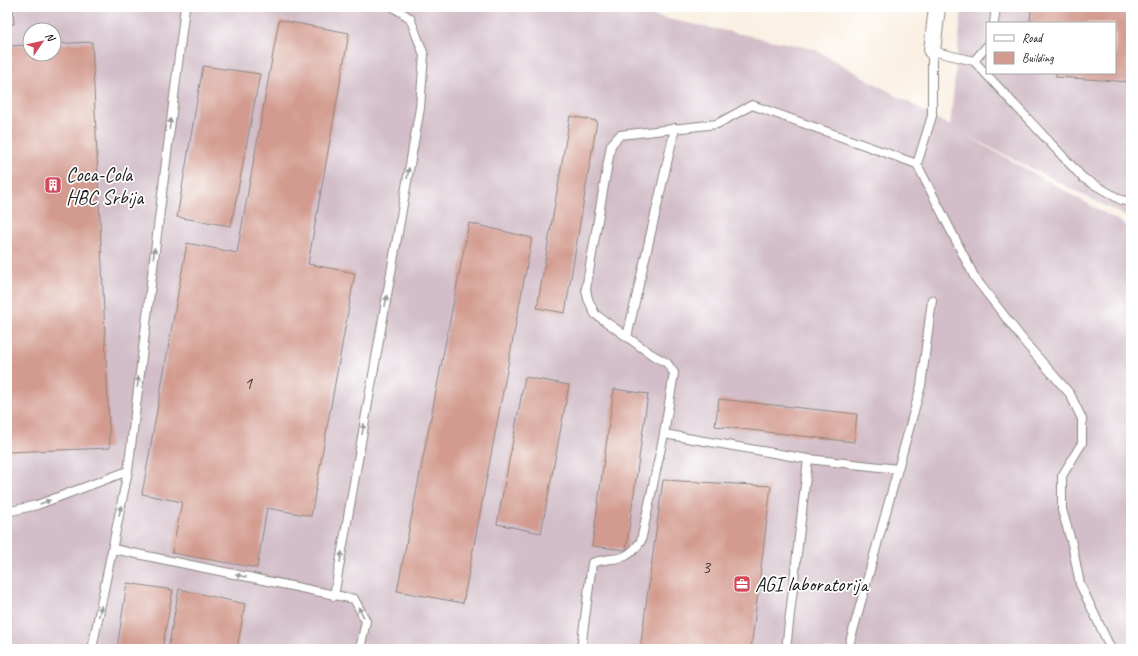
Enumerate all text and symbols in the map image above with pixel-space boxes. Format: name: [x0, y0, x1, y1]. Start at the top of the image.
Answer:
north arrow: [22, 22, 62, 62]
legend: [986, 22, 1116, 74]
text: N: [43, 30, 59, 45]
text: Road: [1022, 30, 1044, 46]
text: Building: [1022, 50, 1054, 66]
one-way arrow: [167, 118, 174, 130]
place label: Coca-Cola HBC Srbija: [66, 162, 145, 210]
one-way arrow: [406, 167, 412, 179]
building icon: Coca-Cola HBC Srbija: [43, 175, 63, 195]
one-way arrow: [151, 247, 158, 259]
one-way arrow: [383, 295, 389, 307]
house number: 1: [244, 372, 253, 394]
one-way arrow: [135, 376, 142, 388]
one-way arrow: [361, 423, 367, 435]
one-way arrow: [39, 499, 51, 505]
one-way arrow: [117, 505, 123, 517]
one-way arrow: [338, 551, 344, 563]
house number: 3: [702, 556, 712, 578]
place label: AGI laboratorija: [755, 572, 869, 597]
one-way arrow: [235, 573, 247, 579]
office icon: AGI laboratorija: [732, 574, 752, 594]
one-way arrow: [98, 605, 104, 617]
one-way arrow: [358, 606, 364, 618]

